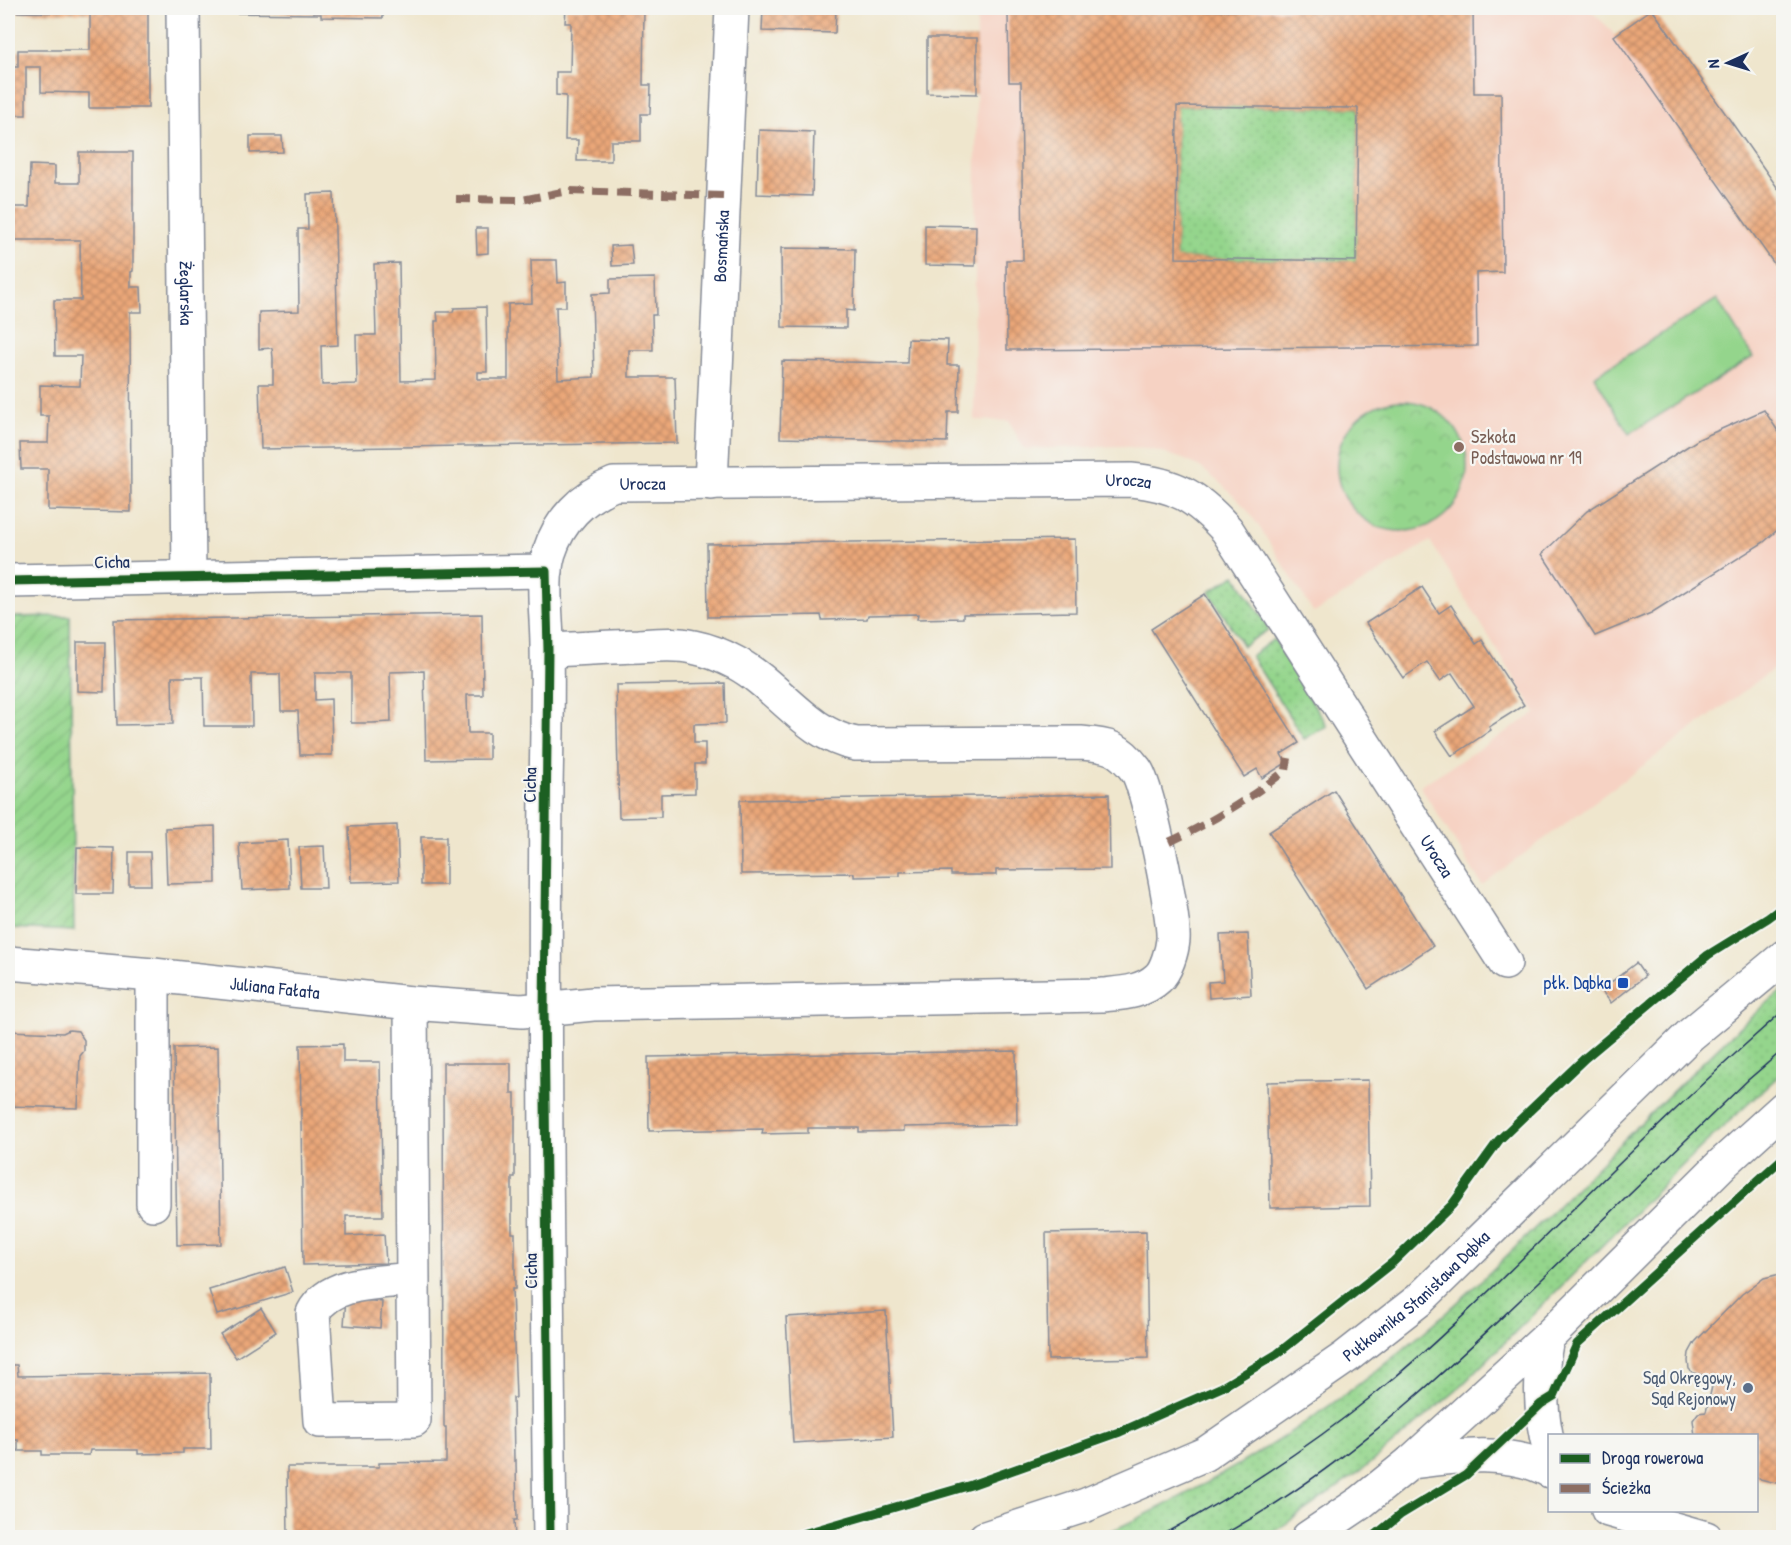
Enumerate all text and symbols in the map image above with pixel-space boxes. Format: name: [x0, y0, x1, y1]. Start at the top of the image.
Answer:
north arrow: [1698, 33, 1758, 93]
text: N: [1702, 59, 1724, 69]
street label: Bosmańska: [707, 210, 735, 283]
street label: Żeglarska: [174, 261, 199, 325]
place label: Szkoła Podstawowa nr 19: [1471, 424, 1582, 470]
marker: Szkoła Podstawowa nr 19: [1452, 440, 1466, 454]
street label: Urocza: [1105, 467, 1153, 495]
street label: Urocza: [620, 471, 666, 496]
street label: Cicha: [94, 549, 130, 574]
street label: Cicha: [517, 767, 542, 803]
street label: Urocza: [1414, 830, 1460, 882]
street label: Juliana Fałata: [229, 970, 321, 1005]
place label: płk. Dąbka: [1543, 970, 1611, 995]
marker: płk. Dąbka: [1616, 976, 1630, 990]
street label: Pułkownika Stanisława Dąbka: [1337, 1224, 1495, 1367]
street label: Cicha: [518, 1253, 543, 1289]
place label: Sąd Okręgowy, Sąd Rejonowy: [1643, 1365, 1736, 1411]
marker: Sąd Okręgowy, Sąd Rejonowy: [1741, 1381, 1755, 1395]
legend: [1548, 1434, 1758, 1512]
text: Droga rowerowa: [1602, 1445, 1703, 1470]
text: Ścieżka: [1602, 1475, 1651, 1500]

